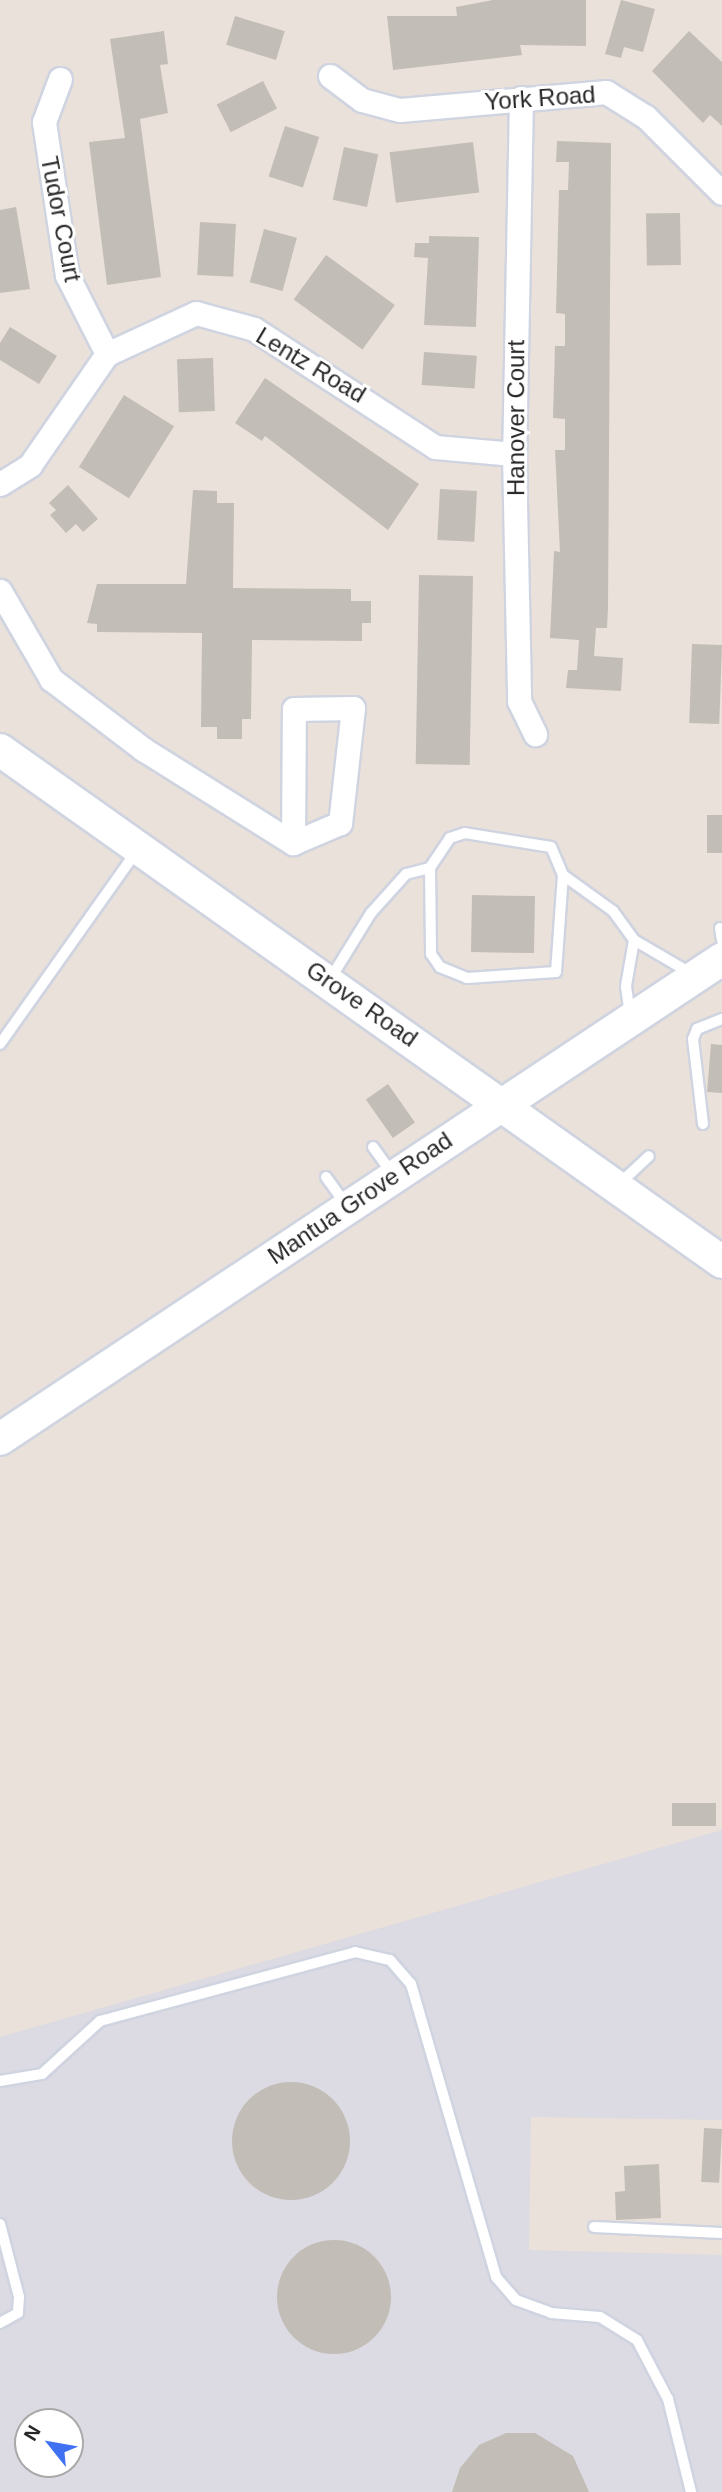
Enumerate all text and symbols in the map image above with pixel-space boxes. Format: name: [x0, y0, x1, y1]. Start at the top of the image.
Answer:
street label: York Road: [484, 80, 596, 116]
street label: Tudor Court: [35, 154, 87, 284]
street label: Lentz Road: [251, 321, 371, 409]
street label: Hanover Court: [502, 340, 530, 496]
street label: Grove Road: [301, 955, 423, 1053]
street label: Mantua Grove Road: [262, 1126, 458, 1270]
north arrow: [14, 2408, 84, 2478]
text: N: [20, 2422, 45, 2444]

